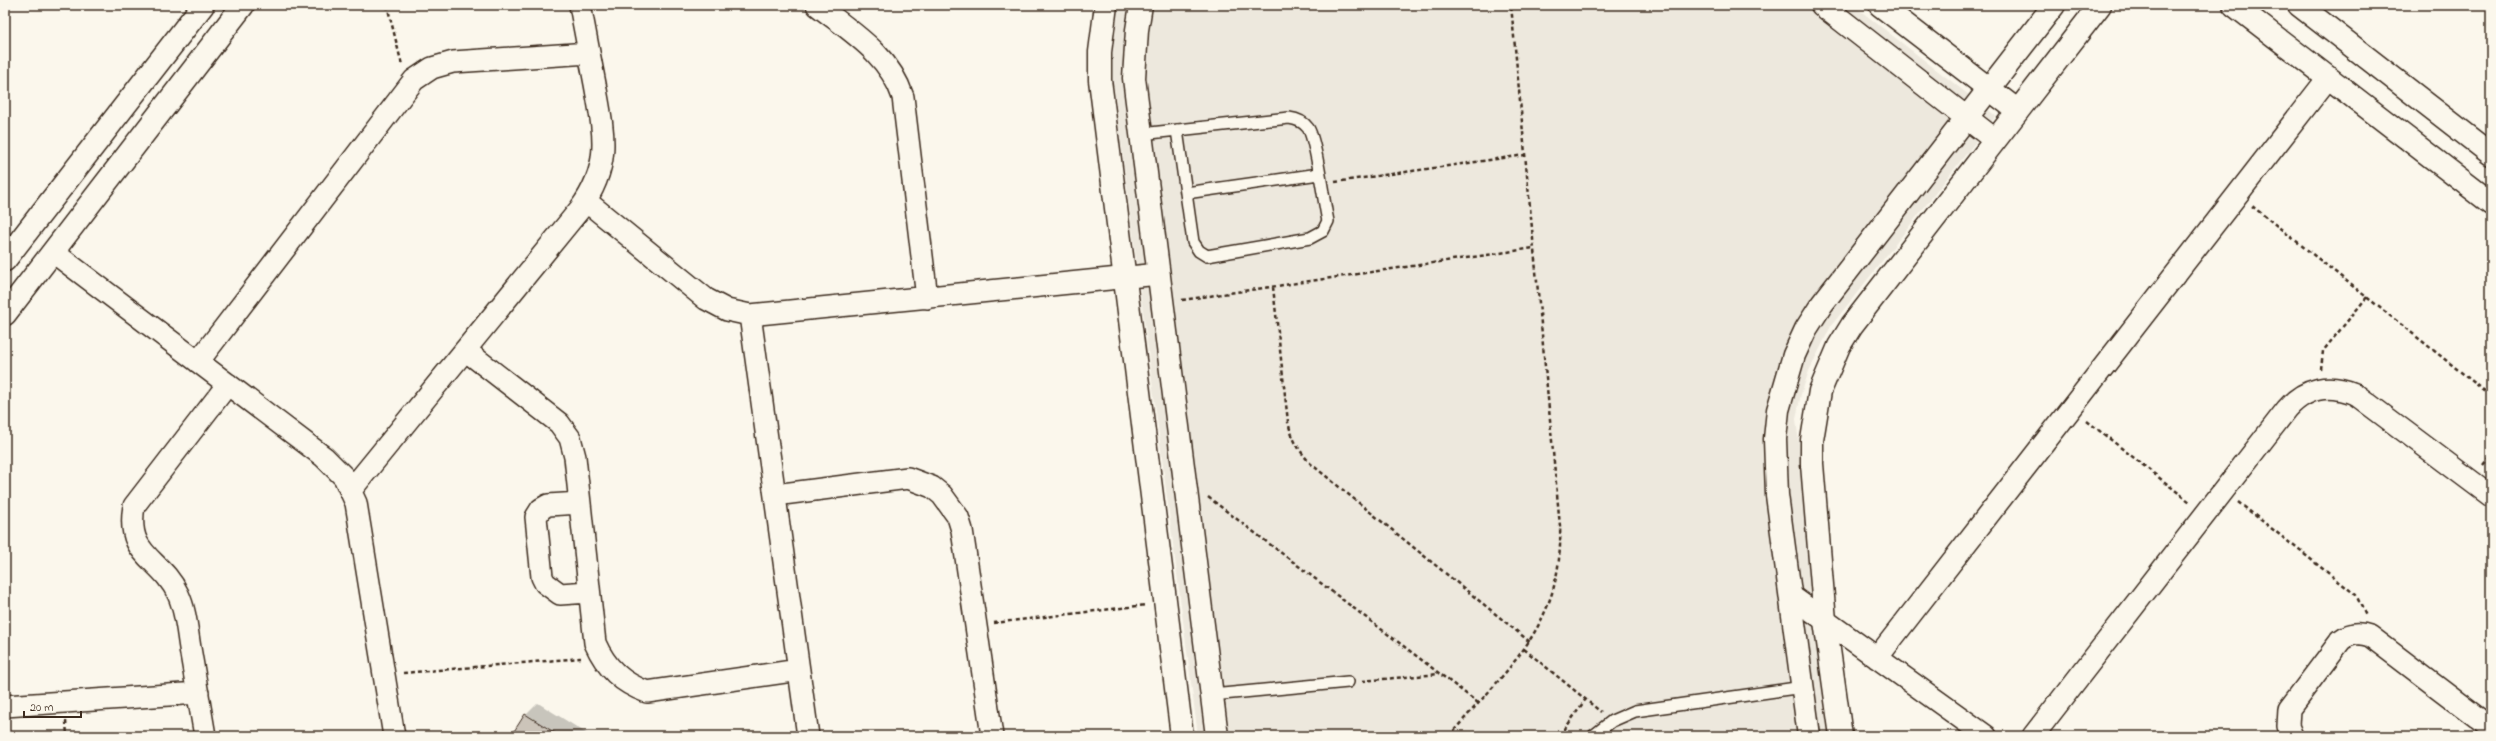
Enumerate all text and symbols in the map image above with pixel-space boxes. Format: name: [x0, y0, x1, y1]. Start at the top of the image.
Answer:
scale bar: [24, 693, 81, 719]
text: 20 m: [30, 699, 53, 717]

